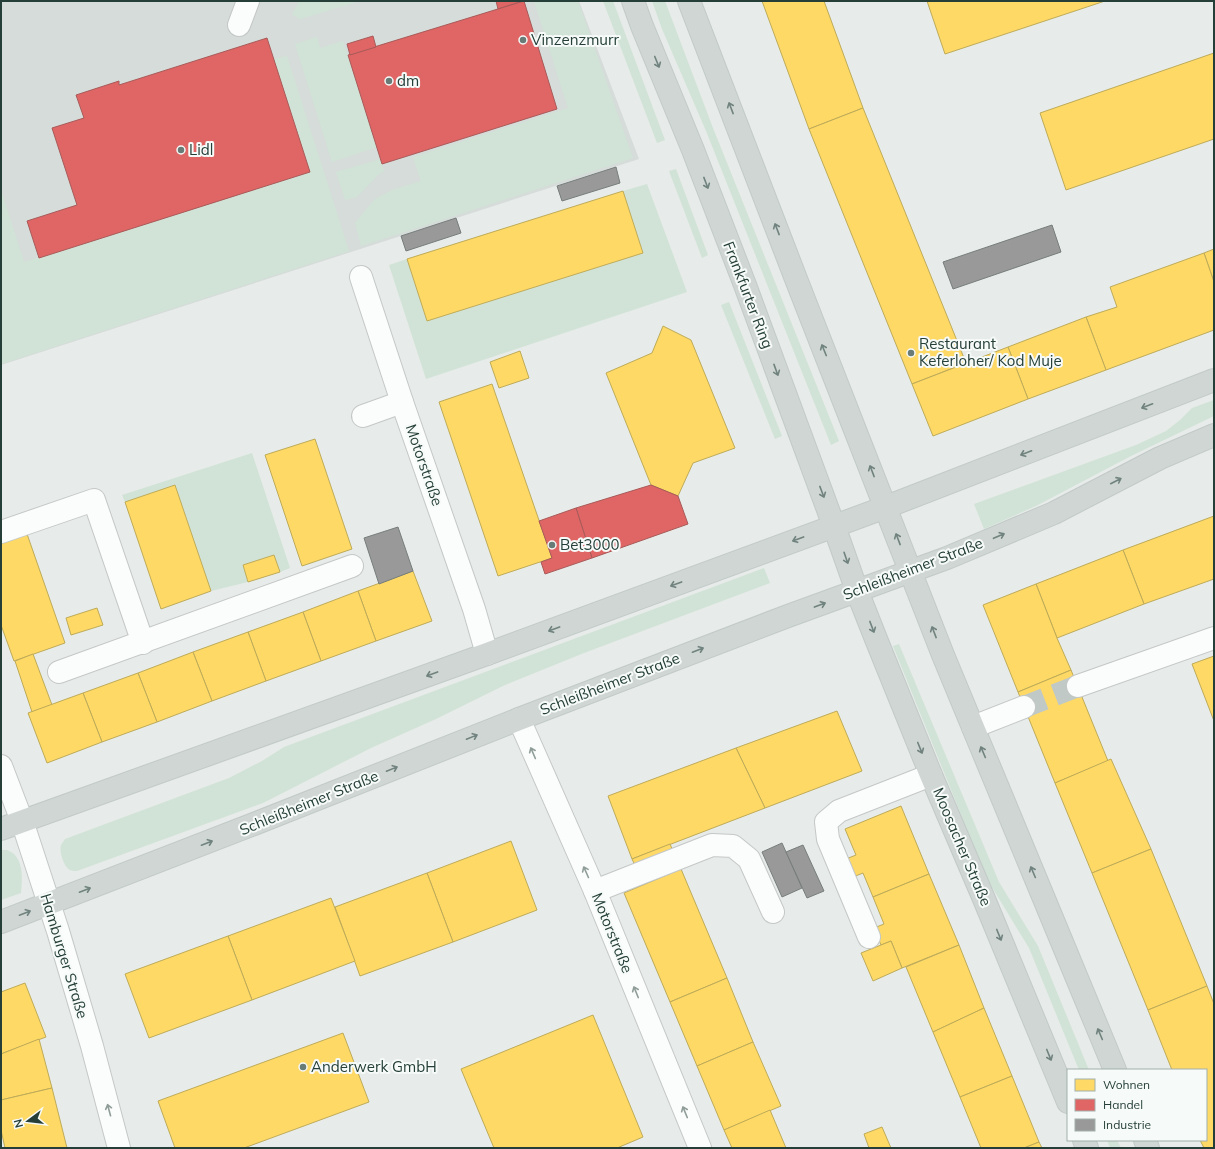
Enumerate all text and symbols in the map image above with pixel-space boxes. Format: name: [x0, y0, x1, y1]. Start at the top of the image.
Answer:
place label: Vinzenzmurr: [531, 30, 619, 49]
marker: Vinzenzmurr: [518, 35, 528, 45]
one-way arrow: [654, 56, 661, 68]
place label: dm: [397, 71, 419, 90]
marker: dm: [384, 76, 394, 86]
one-way arrow: [726, 102, 734, 114]
place label: Lidl: [189, 140, 213, 159]
marker: Lidl: [176, 145, 186, 155]
one-way arrow: [702, 176, 710, 188]
one-way arrow: [773, 222, 780, 235]
street label: Frankfurter Ring: [719, 239, 778, 351]
place label: Restaurant Keferloher/ Kod Muje: [919, 334, 1062, 370]
one-way arrow: [820, 345, 827, 357]
marker: Restaurant Keferloher/ Kod Muje: [906, 348, 916, 358]
one-way arrow: [773, 364, 781, 376]
one-way arrow: [1142, 403, 1154, 411]
street label: Motorstraße: [402, 421, 447, 508]
one-way arrow: [1021, 449, 1033, 457]
one-way arrow: [867, 466, 875, 478]
one-way arrow: [1110, 476, 1122, 484]
one-way arrow: [818, 485, 826, 497]
one-way arrow: [992, 532, 1004, 539]
street label: Schleißheimer Straße: [840, 533, 985, 604]
one-way arrow: [894, 534, 901, 546]
place label: Bet3000: [560, 535, 620, 554]
one-way arrow: [792, 536, 804, 544]
marker: Bet3000: [547, 540, 557, 550]
one-way arrow: [843, 552, 850, 565]
one-way arrow: [670, 580, 682, 588]
one-way arrow: [813, 600, 825, 608]
one-way arrow: [868, 621, 876, 633]
one-way arrow: [547, 626, 560, 633]
one-way arrow: [930, 626, 938, 638]
one-way arrow: [692, 646, 704, 654]
street label: Schleißheimer Straße: [537, 648, 682, 719]
one-way arrow: [426, 670, 438, 678]
one-way arrow: [466, 733, 478, 741]
one-way arrow: [916, 741, 924, 753]
one-way arrow: [529, 747, 537, 759]
one-way arrow: [979, 747, 987, 759]
one-way arrow: [386, 765, 398, 773]
street label: Schleißheimer Straße: [237, 766, 381, 839]
street label: Moosacher Straße: [929, 785, 996, 909]
one-way arrow: [200, 838, 212, 846]
one-way arrow: [582, 866, 589, 878]
one-way arrow: [1029, 867, 1037, 879]
one-way arrow: [79, 885, 91, 893]
street label: Motorstraße: [588, 890, 637, 976]
street label: Hamburger Straße: [36, 891, 93, 1021]
one-way arrow: [18, 908, 30, 916]
one-way arrow: [996, 929, 1003, 941]
one-way arrow: [632, 986, 639, 998]
one-way arrow: [1096, 1028, 1104, 1040]
one-way arrow: [1045, 1049, 1053, 1061]
place label: Anderwerk GmbH: [311, 1057, 437, 1076]
marker: Anderwerk GmbH: [298, 1062, 308, 1072]
legend: [1067, 1069, 1207, 1141]
text: Wohnen: [1103, 1077, 1150, 1092]
text: Handel: [1103, 1097, 1143, 1112]
north arrow: [8, 1101, 48, 1141]
one-way arrow: [105, 1104, 112, 1117]
one-way arrow: [681, 1106, 688, 1118]
text: Industrie: [1103, 1117, 1151, 1132]
text: N: [11, 1118, 26, 1129]

